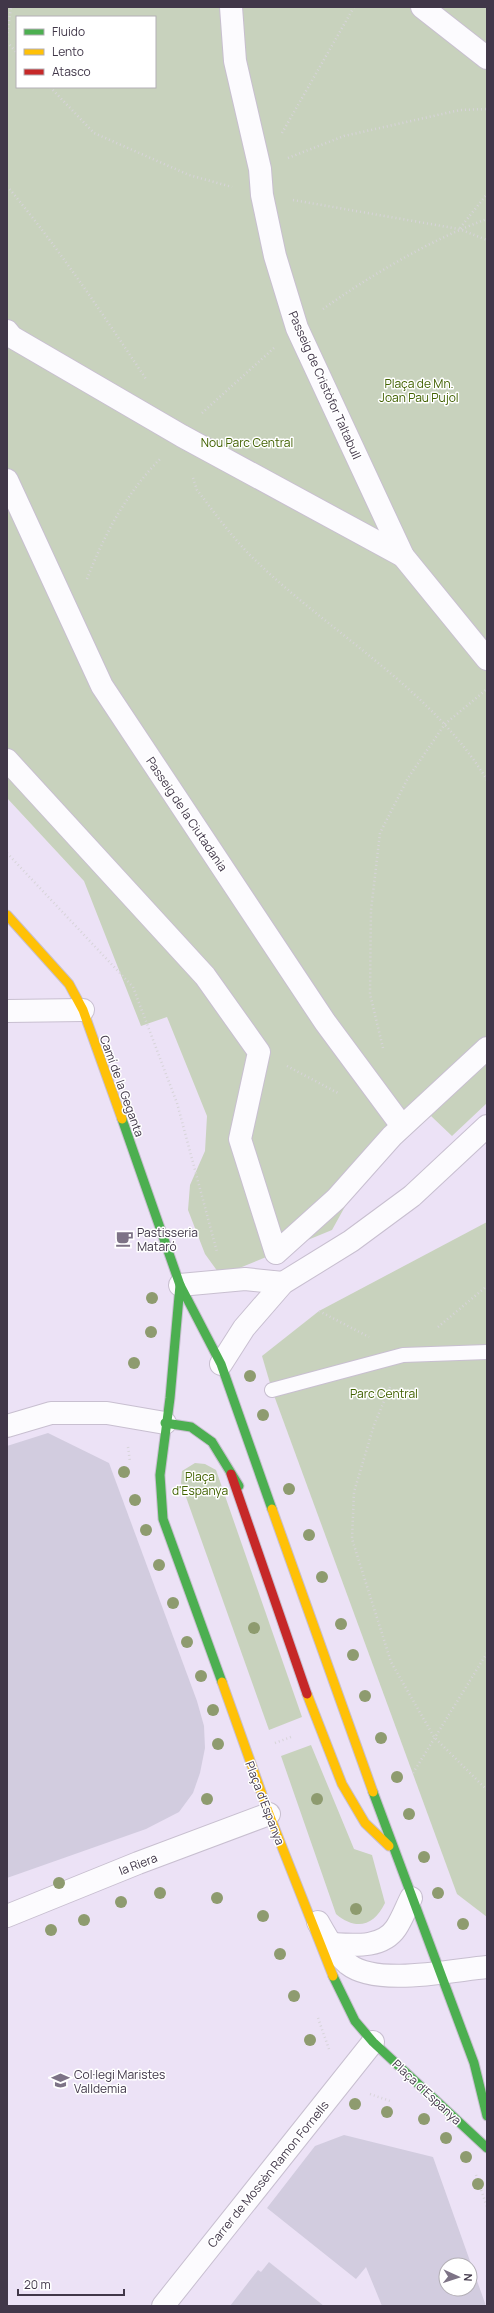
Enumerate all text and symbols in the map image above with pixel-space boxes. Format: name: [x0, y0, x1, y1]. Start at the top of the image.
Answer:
legend: [16, 16, 156, 88]
text: Fluido: [52, 23, 85, 40]
text: Lento: [52, 43, 84, 60]
text: Atasco: [52, 63, 91, 80]
street label: Passeig de Cristòfor Taltabull: [285, 308, 365, 462]
park label: Plaça de Mn. Joan Pau Pujol: [379, 375, 459, 406]
park label: Nou Parc Central: [201, 434, 293, 451]
street label: Passeig de la Ciutadania: [142, 754, 232, 874]
street label: Camí de la Geganta: [96, 1033, 148, 1139]
place label: Pastisseria Mataró: [137, 1224, 198, 1255]
cafe icon: Pastisseria Mataró: [114, 1229, 134, 1249]
park label: Parc Central: [350, 1385, 418, 1402]
park label: Plaça d'Espanya: [172, 1468, 228, 1499]
street label: Plaça d'Espanya: [241, 1759, 289, 1847]
street label: la Riera: [116, 1849, 160, 1879]
street label: Plaça d'Espanya: [389, 2056, 465, 2128]
place label: Col·legi Maristes Valldemia: [74, 2066, 165, 2097]
school or university icon: Col·legi Maristes Valldemia: [51, 2071, 71, 2091]
street label: Carrer de Mossèn Ramon Fornells: [203, 2097, 333, 2251]
north arrow: [438, 2257, 478, 2297]
scale bar: [18, 2271, 124, 2297]
text: N: [461, 2273, 476, 2282]
text: 20 m: [24, 2276, 51, 2293]

